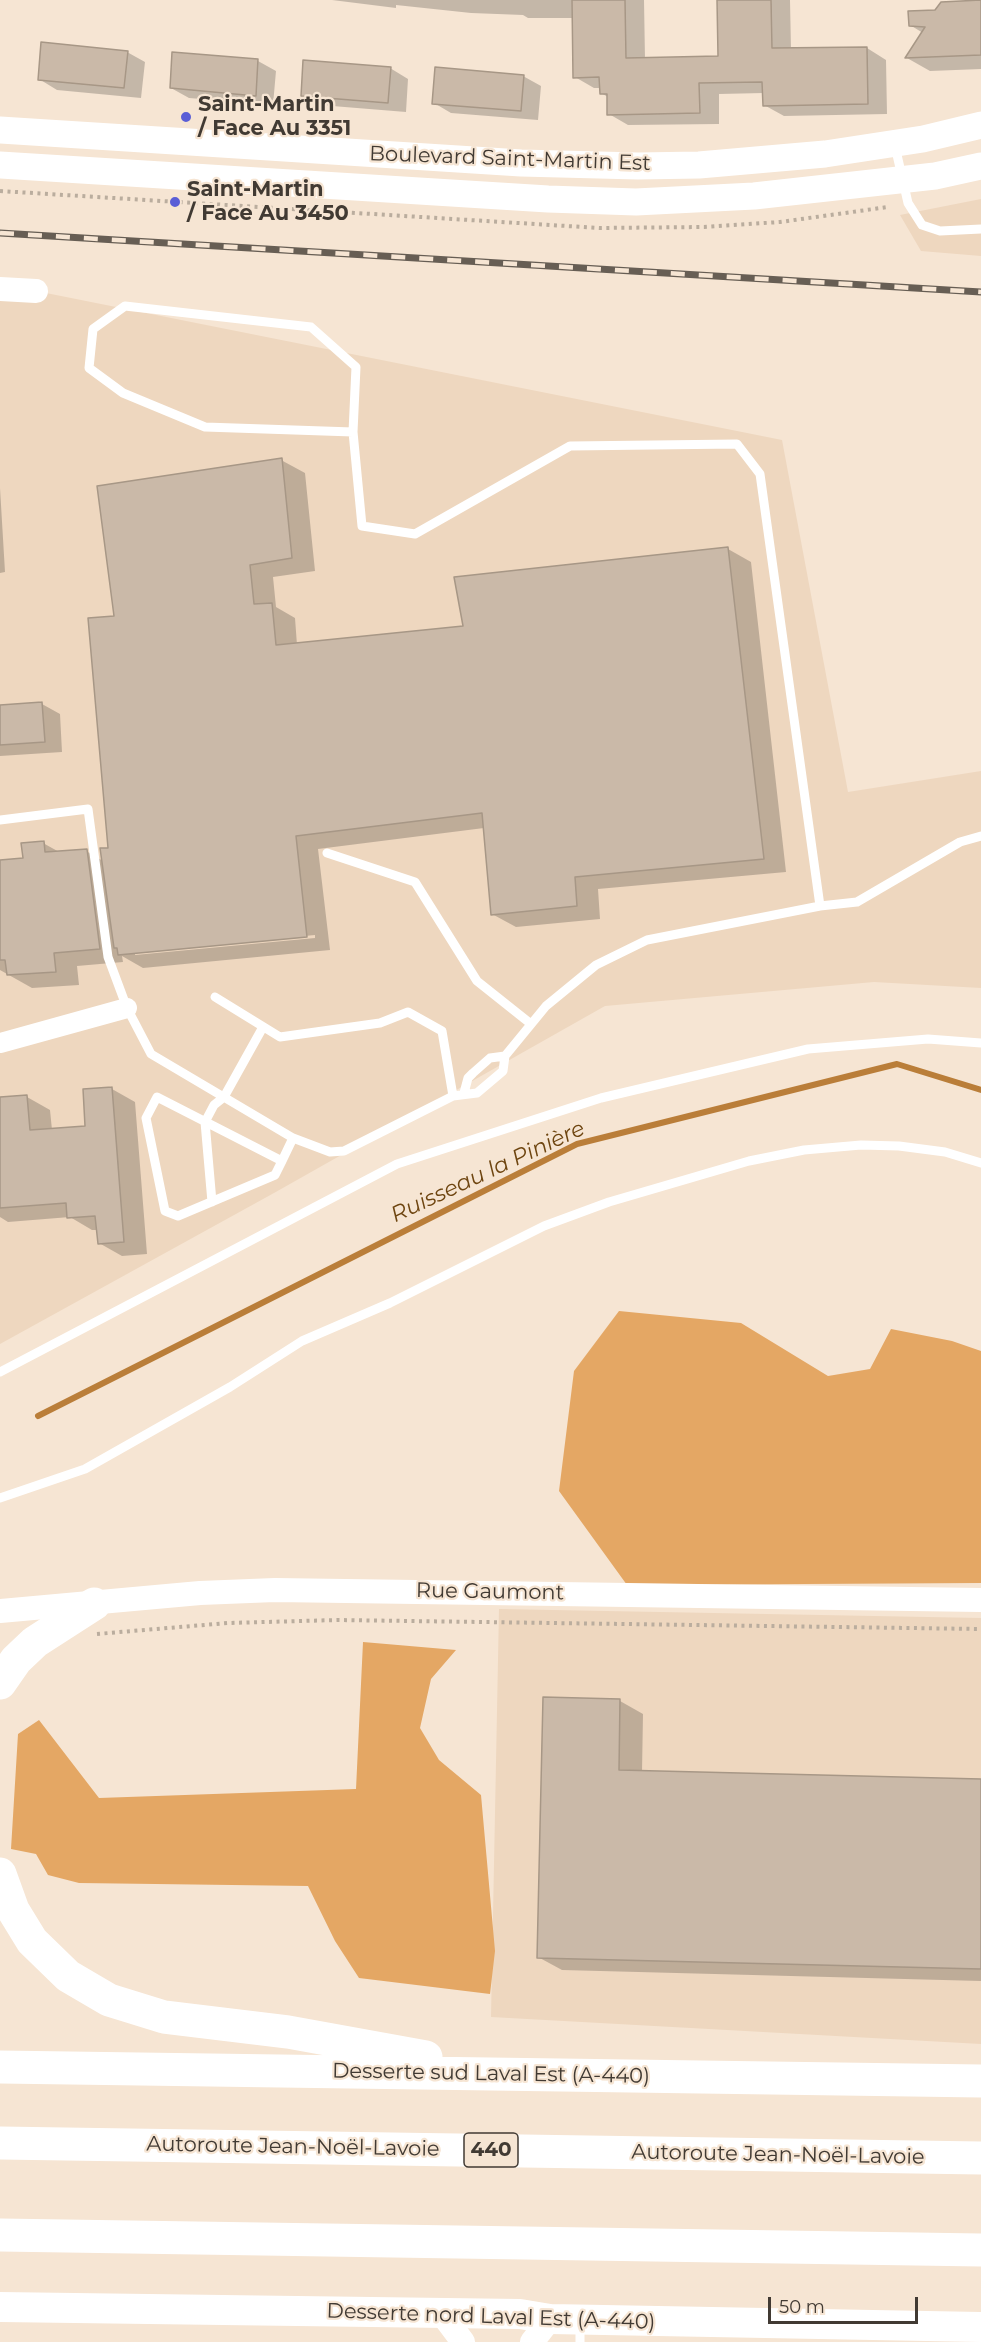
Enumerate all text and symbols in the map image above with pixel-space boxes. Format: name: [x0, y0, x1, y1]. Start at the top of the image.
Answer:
place label: Saint-Martin / Face Au 3351: [198, 92, 351, 142]
marker: Saint-Martin / Face Au 3351: [179, 110, 193, 124]
street label: Boulevard Saint-Martin Est: [369, 141, 651, 177]
place label: Saint-Martin / Face Au 3450: [187, 177, 349, 227]
marker: Saint-Martin / Face Au 3450: [168, 195, 182, 209]
water label: Ruisseau la Pinière: [387, 1115, 589, 1229]
street label: Rue Gaumont: [416, 1578, 564, 1606]
street label: Desserte sud Laval Est (A-440): [332, 2059, 650, 2089]
street label: Autoroute Jean-Noël-Lavoie: [146, 2132, 440, 2162]
road number: 440: [464, 2133, 518, 2167]
street label: Autoroute Jean-Noël-Lavoie: [631, 2140, 925, 2170]
scale bar: [771, 2285, 921, 2323]
text: 50 m: [779, 2296, 825, 2318]
street label: Desserte nord Laval Est (A-440): [326, 2299, 656, 2335]

